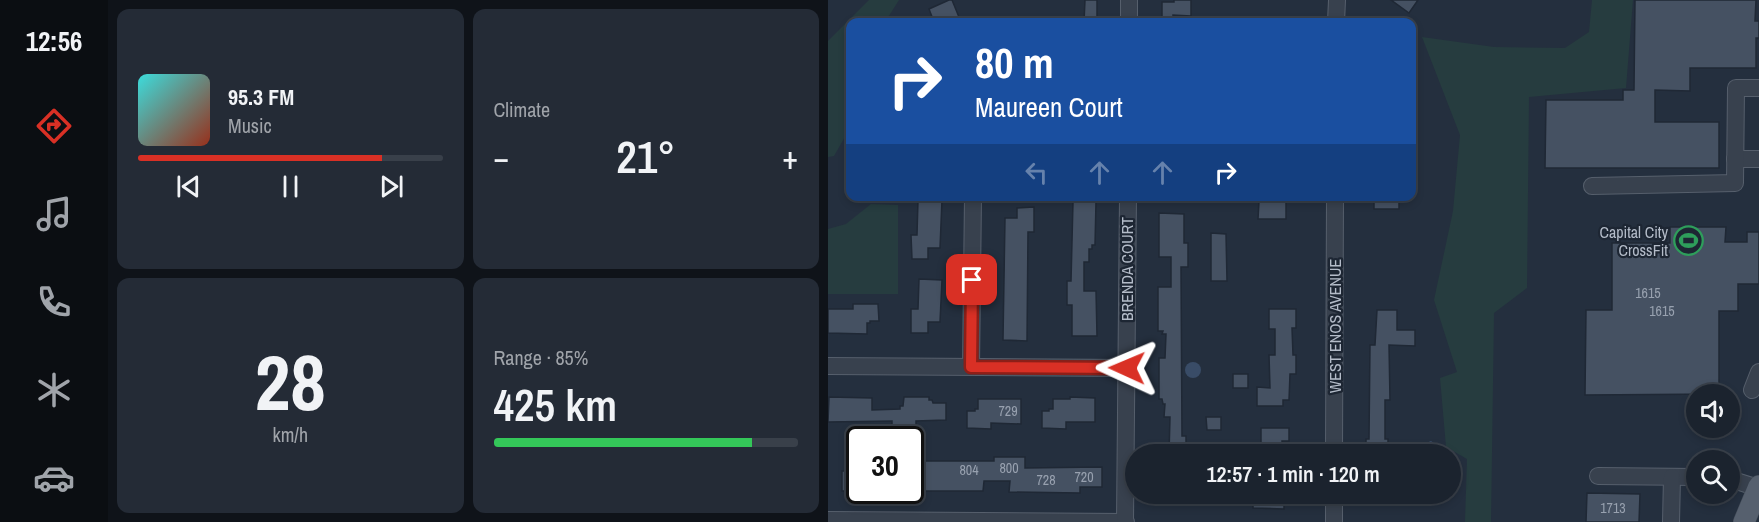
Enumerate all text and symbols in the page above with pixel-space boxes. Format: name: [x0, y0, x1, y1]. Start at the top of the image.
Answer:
text: 12:56: [26, 23, 82, 59]
text: 80 m: [975, 35, 1054, 91]
icon: right: [876, 42, 954, 120]
text: 95.3 FM: [228, 82, 294, 112]
text: Maureen Court: [975, 89, 1123, 125]
text: Climate: [494, 96, 550, 123]
icon: directions: [33, 105, 75, 147]
text: Music: [228, 112, 272, 139]
text: 21°: [616, 126, 675, 187]
text: −: [494, 135, 509, 179]
text: +: [782, 135, 798, 179]
icon: left: [1020, 156, 1053, 189]
icon: ahead: [1083, 156, 1116, 189]
icon: ahead: [1146, 156, 1179, 189]
icon: right: [1209, 156, 1242, 189]
icon: previous: [172, 170, 205, 203]
icon: pause: [274, 170, 307, 203]
icon: next: [375, 170, 408, 203]
icon: music: [33, 193, 75, 235]
street label: BRENDA COURT: [1116, 217, 1138, 321]
place label: Capital City CrossFit: [1599, 221, 1668, 261]
sports icon: Capital City CrossFit: [1673, 225, 1705, 257]
pin: [946, 254, 997, 305]
street label: WEST ENOS AVENUE: [1324, 259, 1346, 393]
icon: arrive: [955, 263, 988, 296]
icon: phone: [33, 281, 75, 323]
house number: 1615: [1635, 284, 1661, 302]
house number: 1615: [1649, 302, 1675, 320]
text: 28: [255, 329, 326, 434]
position arrow: [1095, 336, 1159, 400]
text: Range · 85%: [494, 344, 588, 371]
icon: climate: [33, 369, 75, 411]
text: 425 km: [494, 374, 617, 435]
map controls: [1686, 384, 1740, 504]
button: sound: [1686, 384, 1740, 438]
house number: 729: [998, 402, 1018, 420]
text: km/h: [272, 421, 308, 448]
speed limit sign: 30: [846, 426, 924, 504]
button: search: [1686, 450, 1740, 504]
icon: car: [33, 457, 75, 499]
house number: 800: [999, 459, 1019, 477]
text: 12:57 · 1 min · 120 m: [1206, 459, 1380, 489]
house number: 804: [959, 461, 979, 479]
house number: 720: [1074, 468, 1094, 486]
house number: 728: [1036, 471, 1056, 489]
house number: 1713: [1600, 499, 1626, 517]

